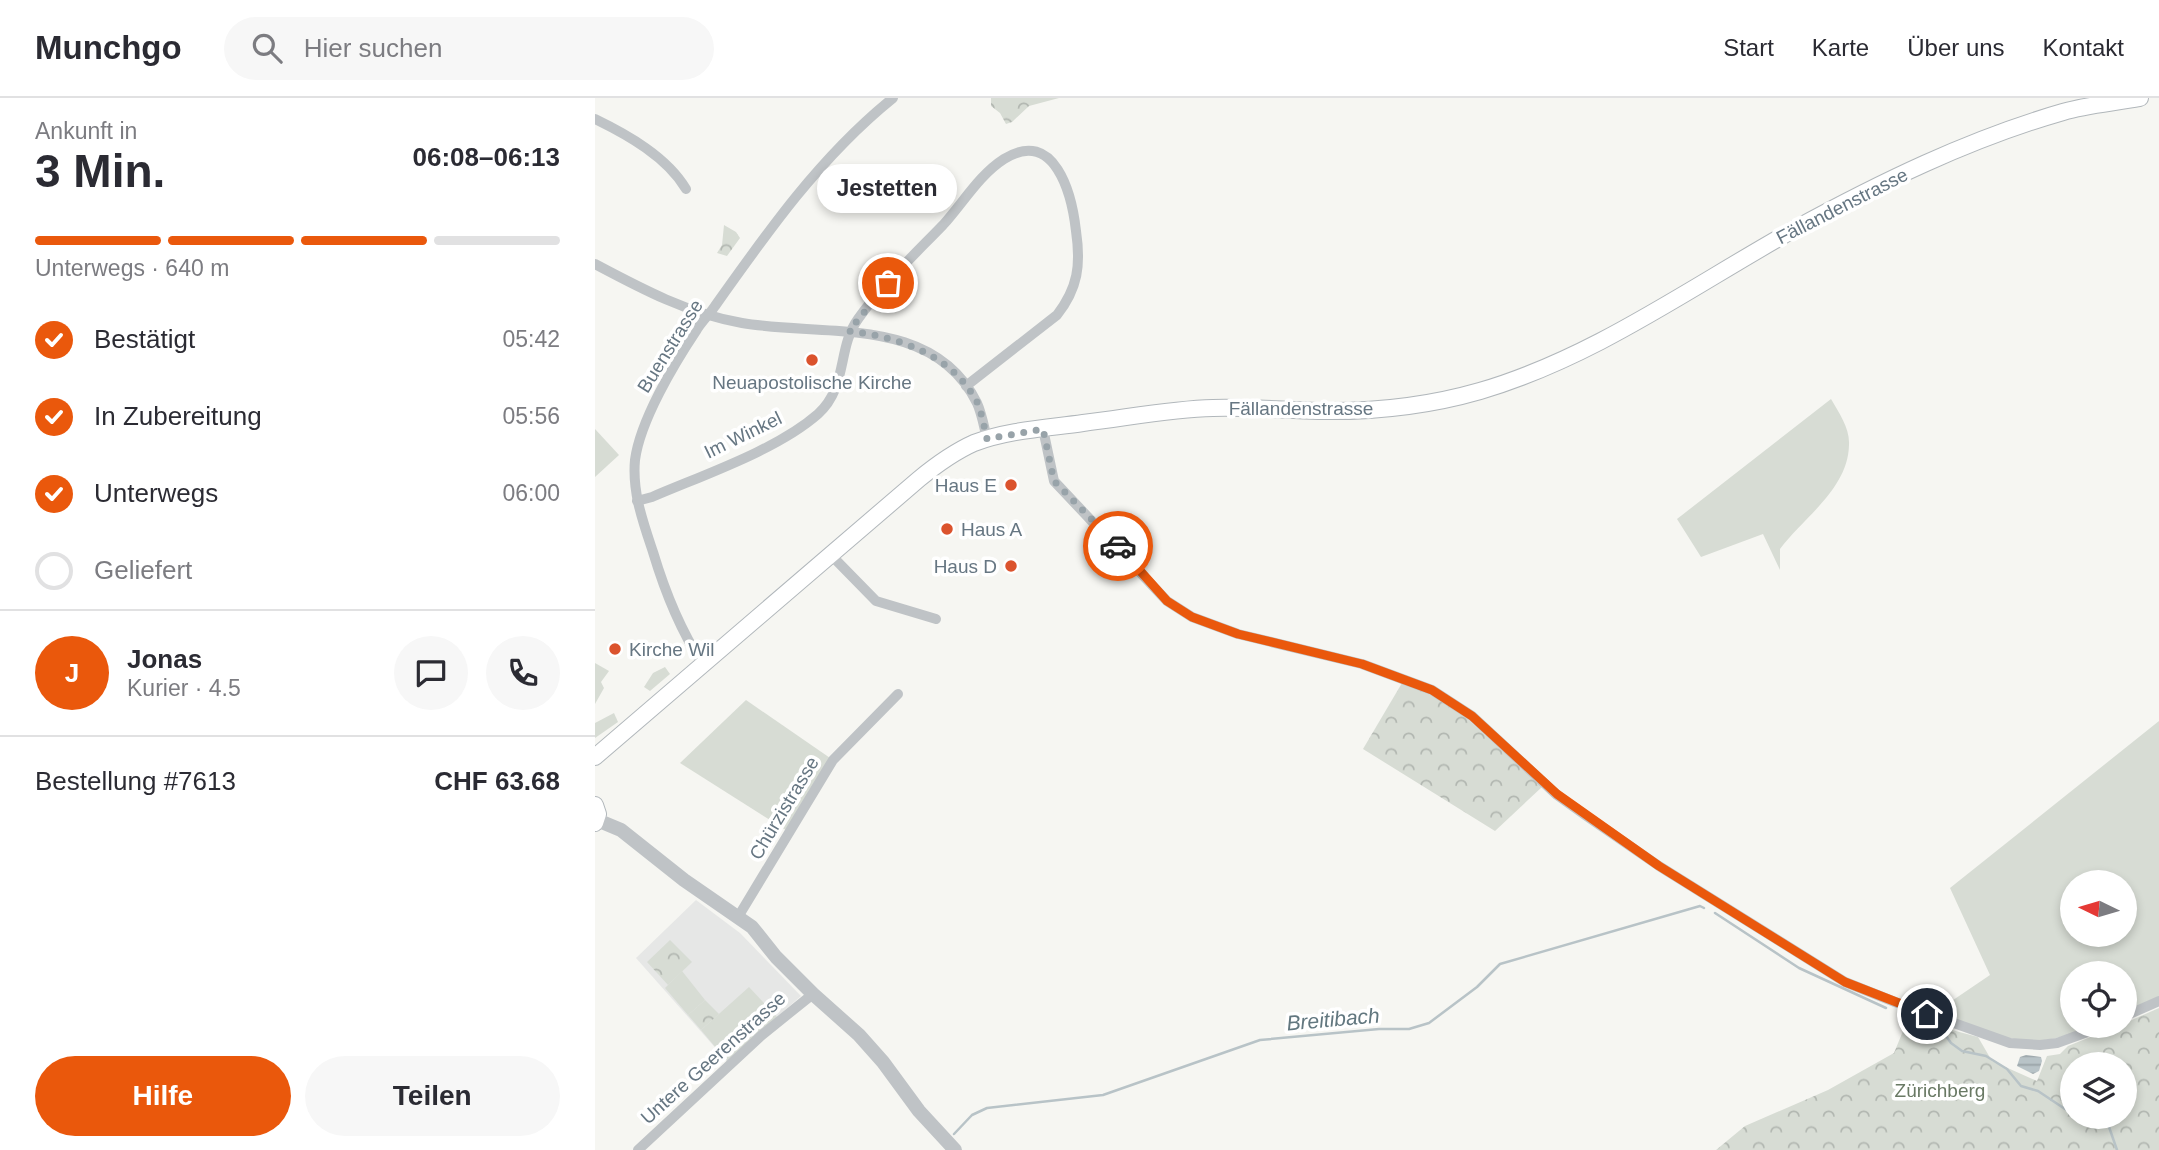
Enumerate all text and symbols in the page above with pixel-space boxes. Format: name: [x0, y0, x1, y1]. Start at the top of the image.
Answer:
search box: [224, 17, 714, 80]
text: Munchgo: [35, 29, 182, 66]
icon: search: [248, 29, 286, 67]
text: Hier suchen: [304, 33, 442, 63]
text: Start: [1723, 34, 1774, 61]
text: Karte: [1812, 34, 1869, 61]
text: Über uns: [1907, 34, 2005, 61]
text: Kontakt: [2043, 34, 2124, 61]
text: Ankunft in: [35, 118, 137, 144]
text: 06:08–06:13: [413, 142, 560, 172]
text: 3 Min.: [35, 145, 165, 197]
callout: Jestetten: [818, 164, 958, 213]
street label: Fällandenstrasse: [1773, 164, 1911, 248]
text: Jestetten: [837, 175, 937, 201]
pin: [858, 253, 918, 313]
text: Unterwegs · 640 m: [35, 255, 229, 281]
icon: bag: [869, 264, 907, 302]
street label: Buenstrasse: [633, 296, 707, 396]
icon: check: [35, 321, 73, 359]
text: Bestätigt: [94, 324, 195, 354]
text: 05:42: [502, 326, 560, 352]
marker: Neuapostolische Kirche: [804, 352, 820, 368]
place label: Neuapostolische Kirche: [712, 372, 912, 393]
icon: check: [35, 398, 73, 436]
street label: Fällandenstrasse: [1229, 398, 1373, 419]
text: In Zubereitung: [94, 401, 262, 431]
text: 05:56: [502, 403, 560, 429]
street label: Im Winkel: [701, 407, 785, 463]
icon: check: [35, 475, 73, 513]
place label: Haus E: [935, 475, 997, 496]
marker: Haus E: [1003, 477, 1019, 493]
text: Unterwegs: [94, 478, 218, 508]
text: 06:00: [502, 480, 560, 506]
courier: [1083, 511, 1153, 581]
place label: Haus A: [961, 519, 1023, 540]
marker: Haus A: [939, 521, 955, 537]
icon: car: [1099, 527, 1137, 565]
text: Geliefert: [94, 555, 192, 585]
place label: Haus D: [934, 556, 997, 577]
marker: Haus D: [1003, 558, 1019, 574]
button: chat: [394, 636, 468, 710]
button: phone: [486, 636, 560, 710]
place label: Kirche Wil: [629, 639, 715, 660]
marker: Kirche Wil: [607, 641, 623, 657]
text: Jonas: [127, 644, 202, 674]
text: J: [65, 658, 79, 688]
text: Kurier · 4.5: [127, 675, 241, 701]
street label: Chürzistrasse: [745, 753, 823, 863]
text: Bestellung #7613: [35, 766, 236, 796]
text: CHF 63.68: [434, 766, 560, 796]
north arrow: [2060, 870, 2137, 947]
map controls: [2060, 870, 2137, 1129]
button: locate: [2060, 961, 2137, 1038]
pin: [1897, 984, 1957, 1044]
street label: Untere Geerenstrasse: [637, 988, 789, 1128]
icon: home: [1908, 995, 1946, 1033]
water label: Breitibach: [1285, 1003, 1381, 1035]
button: layers: [2060, 1052, 2137, 1129]
button: Hilfe: [35, 1056, 291, 1136]
button: Teilen: [305, 1056, 560, 1136]
park label: Zürichberg: [1895, 1080, 1985, 1101]

